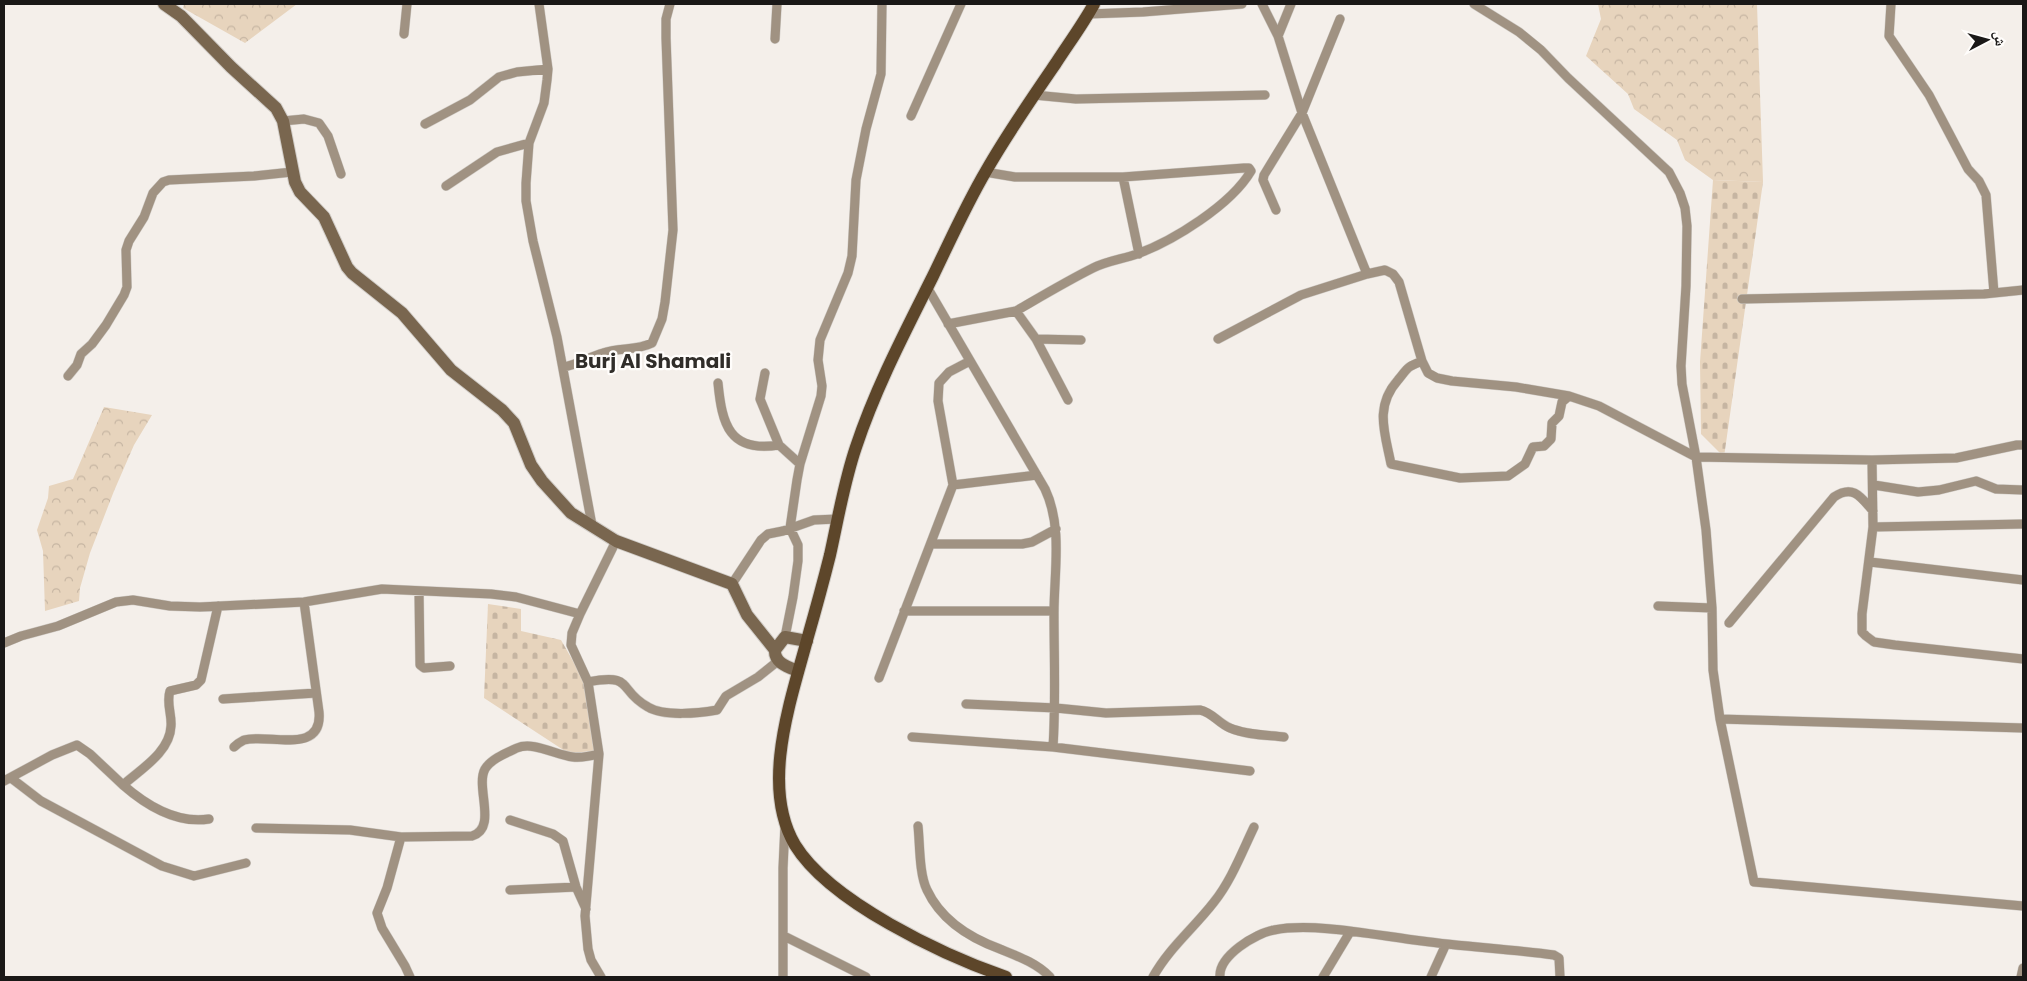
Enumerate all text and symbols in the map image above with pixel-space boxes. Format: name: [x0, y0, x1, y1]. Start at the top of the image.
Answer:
north arrow: [1962, 15, 2012, 65]
text: ش: [1989, 30, 2011, 47]
district label: Burj Al Shamali: [575, 347, 731, 375]

